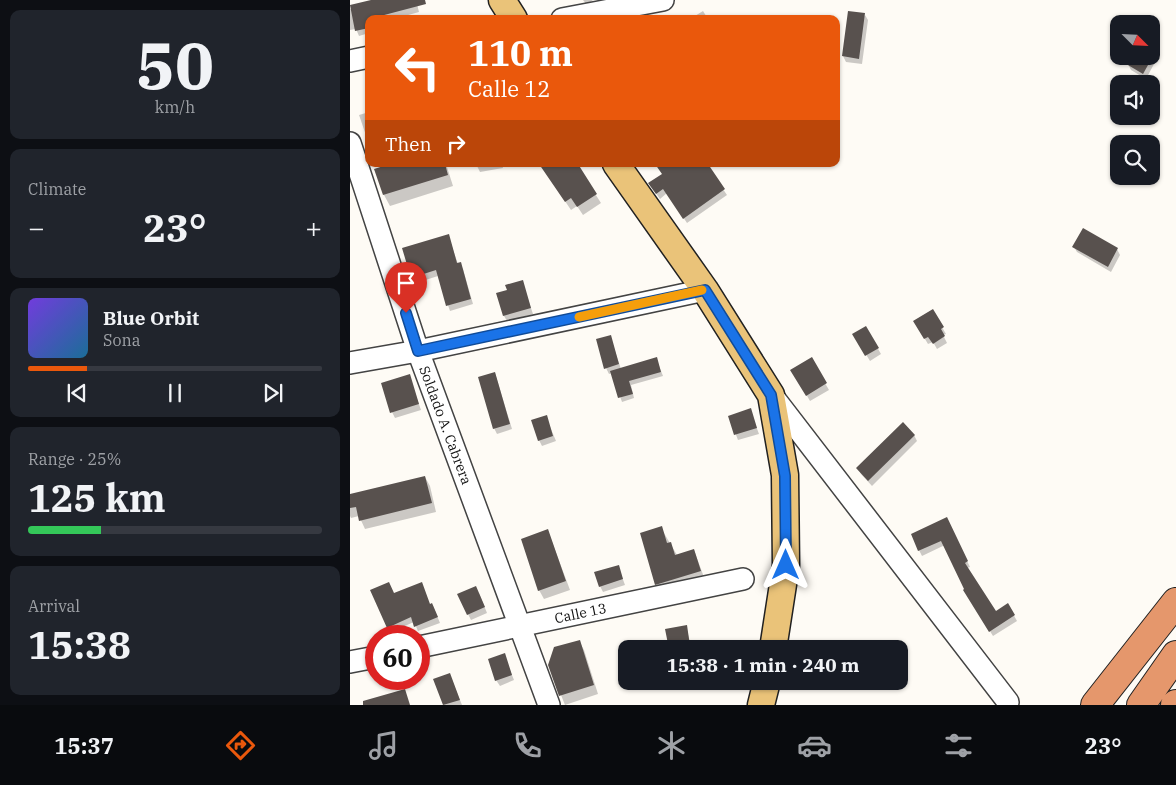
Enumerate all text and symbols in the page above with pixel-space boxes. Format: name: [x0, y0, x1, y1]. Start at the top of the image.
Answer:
north arrow: [1110, 15, 1160, 65]
map controls: [1110, 15, 1160, 185]
text: 50: [136, 22, 214, 107]
text: 110 m: [468, 30, 573, 76]
icon: left: [385, 35, 450, 100]
text: Calle 12: [468, 74, 551, 103]
button: sound: [1110, 75, 1160, 125]
text: km/h: [155, 97, 195, 117]
icon: right: [442, 130, 470, 158]
text: Then: [385, 132, 432, 156]
button: search: [1110, 135, 1160, 185]
text: Climate: [28, 179, 86, 199]
text: 23°: [143, 203, 207, 252]
text: −: [28, 209, 45, 246]
text: +: [305, 209, 322, 246]
pin: [385, 262, 427, 313]
icon: arrive: [392, 269, 420, 297]
text: Blue Orbit: [103, 306, 199, 330]
text: Sona: [103, 330, 140, 350]
street label: Soldado A. Cabrera: [415, 363, 476, 488]
icon: previous: [63, 379, 91, 407]
icon: pause: [161, 379, 189, 407]
icon: next: [259, 379, 287, 407]
text: Range · 25%: [28, 449, 121, 469]
text: 125 km: [28, 473, 166, 522]
position arrow: [759, 538, 811, 590]
text: Arrival: [28, 596, 80, 616]
street label: Calle 13: [553, 599, 608, 627]
text: 15:38: [28, 620, 131, 669]
speed limit sign: 60: [365, 625, 430, 690]
text: 15:38 · 1 min · 240 m: [667, 653, 859, 677]
icon: directions: [223, 728, 258, 763]
icon: music: [366, 728, 401, 763]
icon: phone: [510, 728, 545, 763]
icon: climate: [654, 728, 689, 763]
icon: car: [797, 728, 832, 763]
icon: filters: [941, 728, 976, 763]
text: 15:37: [54, 731, 114, 760]
text: 23°: [1085, 731, 1122, 760]

